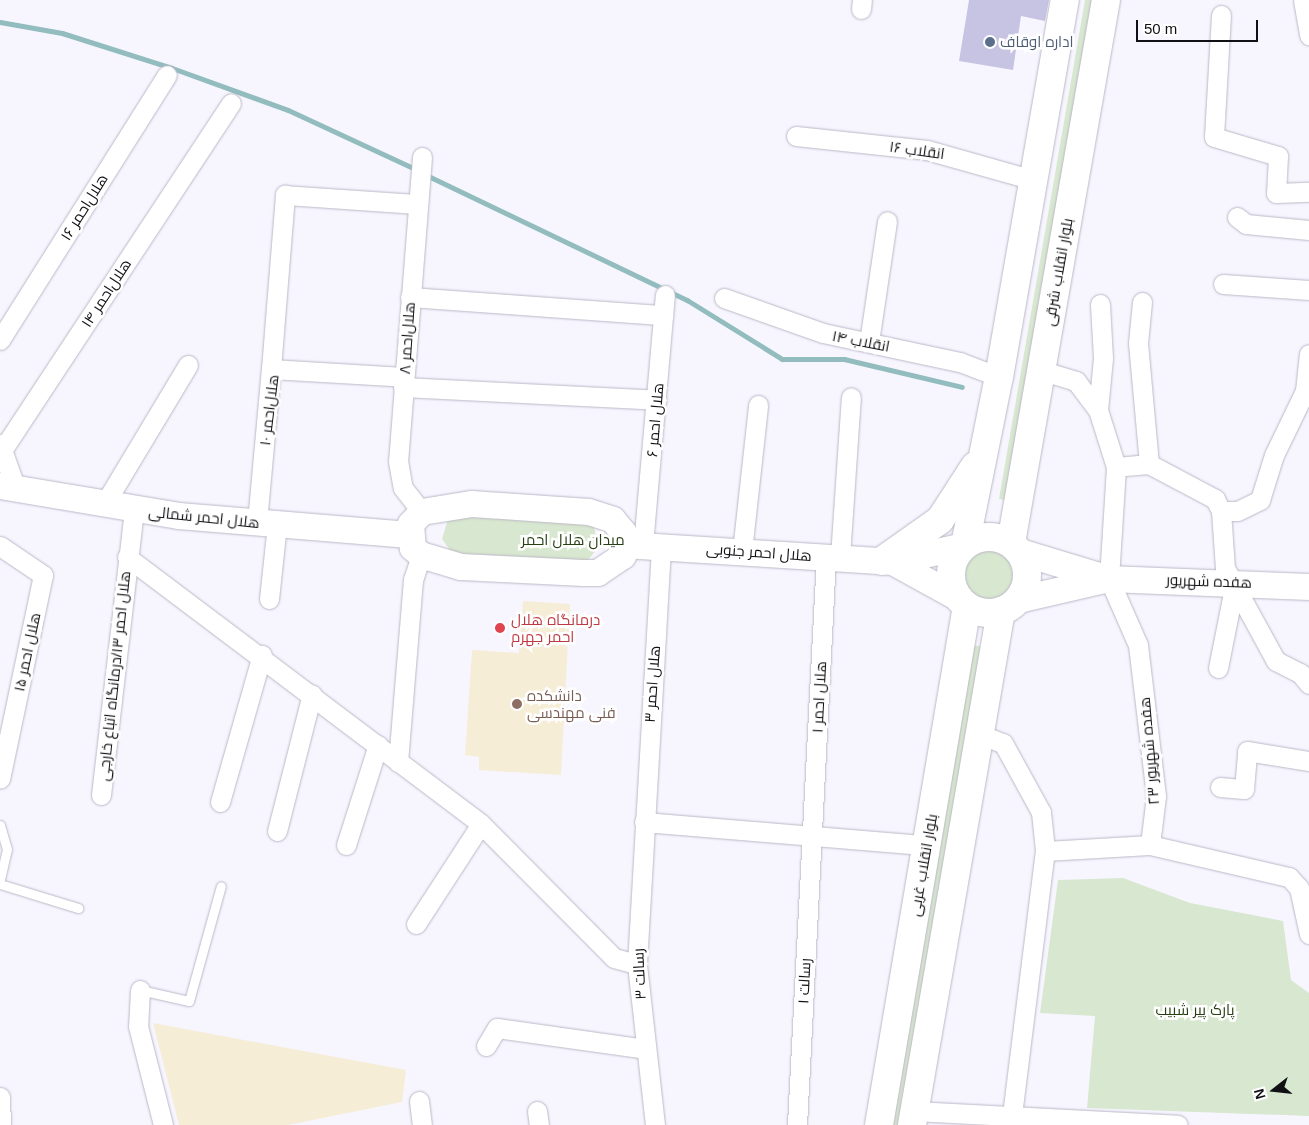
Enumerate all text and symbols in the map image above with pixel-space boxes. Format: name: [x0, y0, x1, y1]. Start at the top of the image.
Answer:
scale bar: [1139, 10, 1262, 42]
text: 50 m: [1144, 20, 1177, 37]
place label: اداره اوقاف: [1000, 33, 1073, 51]
marker: اداره اوقاف: [984, 36, 996, 48]
street label: انقلاب ۱۶: [888, 137, 946, 163]
street label: هلال‌احمر ۱۶: [57, 170, 111, 244]
street label: بلوار انقلاب شرقی: [1040, 217, 1076, 327]
street label: هلال‌احمر ۱۴: [77, 255, 135, 331]
street label: هلال‌احمر ۸: [395, 301, 419, 375]
street label: انقلاب ۱۴: [831, 327, 891, 355]
street label: هلال‌احمر ۱۰: [256, 373, 282, 447]
street label: هلال احمر ۶: [643, 382, 667, 458]
street label: هلال احمر شمالی: [148, 502, 260, 532]
park label: میدان هلال احمر: [521, 531, 625, 549]
street label: هلال احمر جنوبی: [706, 539, 812, 565]
street label: هلال احمر ۱۳/درمانگاه اتباع خارجی: [94, 570, 134, 782]
street label: هفده شهریور: [1166, 571, 1252, 591]
place label: درمانگاه هلال احمر جهرم: [511, 610, 600, 645]
street label: هلال احمر ۱۵: [10, 611, 44, 693]
marker: درمانگاه هلال احمر جهرم: [493, 621, 507, 635]
street label: هلال احمر ۳: [640, 645, 664, 723]
street label: هلال احمر ۱: [808, 661, 830, 733]
place label: دانشکده فنی مهندسی: [527, 686, 616, 721]
street label: هفده شهریور ۲۳: [1135, 696, 1163, 806]
marker: دانشکده فنی مهندسی: [511, 698, 523, 710]
street label: بلوار انقلاب غربی: [905, 812, 941, 918]
street label: رسالت ۳: [629, 948, 649, 1000]
street label: رسالت ۱: [794, 958, 814, 1004]
park label: پارک پیر شبیب: [1156, 1001, 1234, 1019]
north arrow: [1249, 1065, 1299, 1115]
text: N: [1250, 1087, 1269, 1101]

